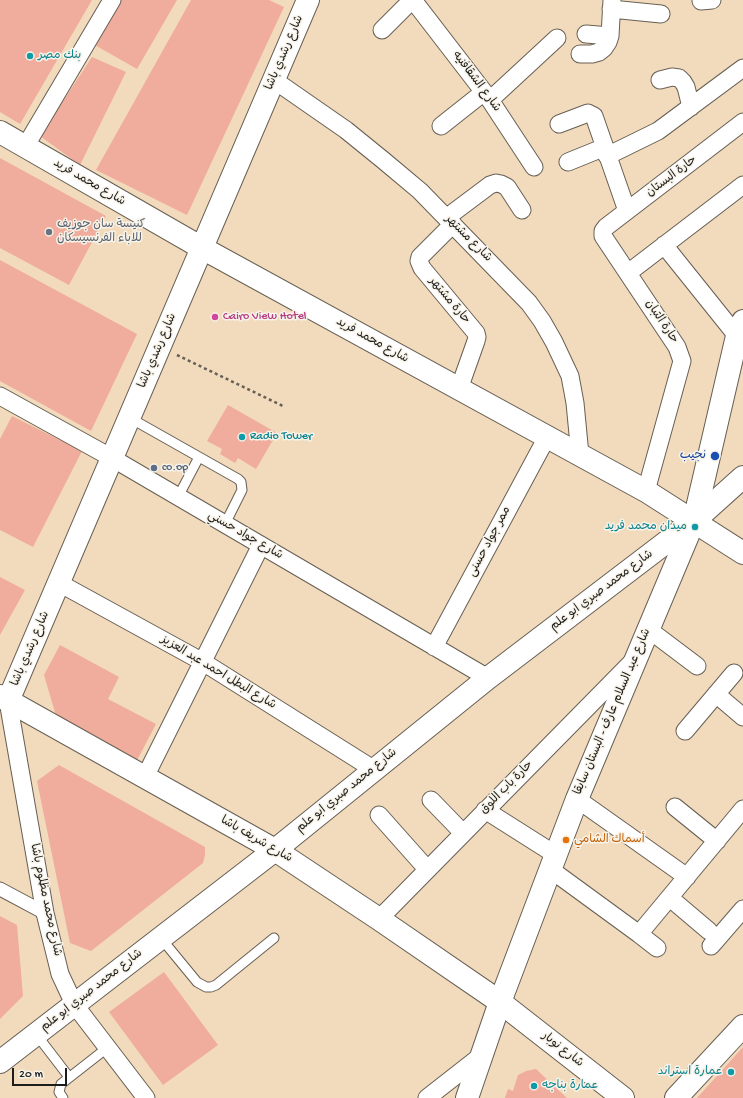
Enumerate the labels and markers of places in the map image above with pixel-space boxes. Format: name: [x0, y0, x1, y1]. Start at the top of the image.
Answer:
place label: بنك مصر: [38, 49, 81, 63]
marker: بنك مصر: [25, 51, 35, 61]
place label: كنيسة سان جوزيف للاباء الفرنسيسكان: [57, 218, 145, 246]
marker: كنيسة سان جوزيف للاباء الفرنسيسكان: [44, 227, 54, 237]
place label: Cairo View Hotel: [223, 310, 307, 324]
marker: Cairo View Hotel: [210, 312, 220, 322]
place label: Radio Tower: [250, 430, 312, 444]
marker: Radio Tower: [237, 432, 247, 442]
place label: نجيب: [680, 449, 706, 463]
marker: نجيب: [709, 450, 721, 462]
place label: co.op: [162, 461, 188, 475]
marker: co.op: [149, 463, 159, 473]
place label: ميدان محمد فريد: [605, 520, 687, 534]
marker: ميدان محمد فريد: [690, 522, 700, 532]
place label: أسماك الشامي: [574, 833, 645, 847]
marker: أسماك الشامي: [561, 835, 571, 845]
place label: عمارة استراند: [658, 1065, 723, 1079]
marker: عمارة استراند: [726, 1067, 736, 1077]
place label: عمارة بناجه: [542, 1079, 599, 1093]
marker: عمارة بناجه: [529, 1081, 539, 1091]

